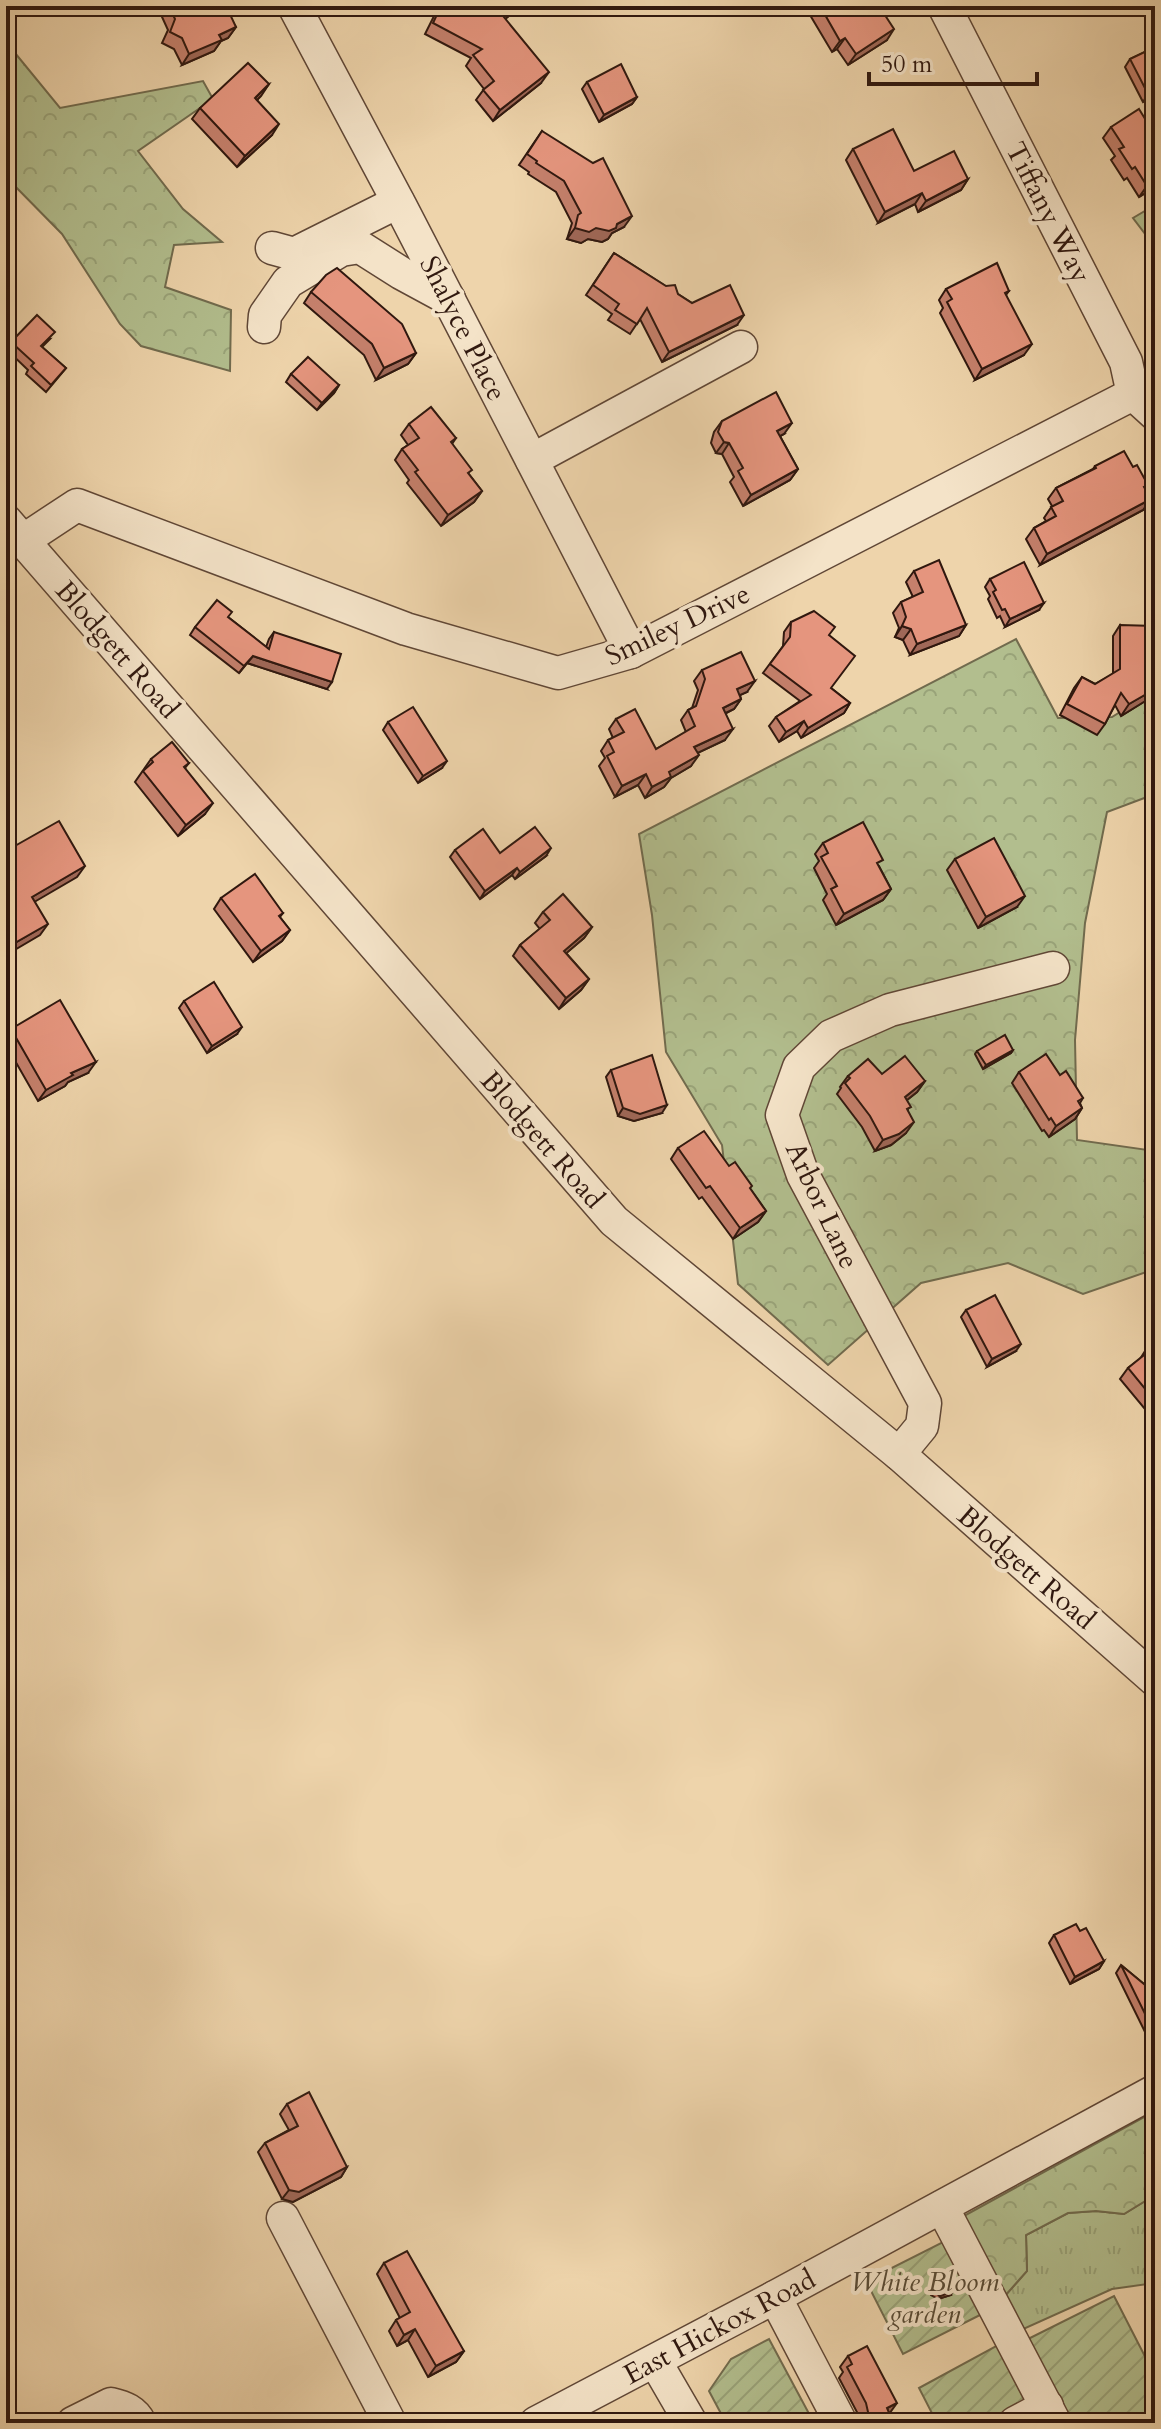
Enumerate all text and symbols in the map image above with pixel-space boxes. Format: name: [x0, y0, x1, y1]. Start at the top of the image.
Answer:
scale bar: [869, 36, 1037, 86]
text: 50 m: [881, 48, 933, 81]
street label: Tiffany Way: [996, 135, 1100, 290]
street label: Shalyce Place: [410, 250, 516, 407]
street label: Blodgett Road: [47, 573, 188, 727]
street label: Smiley Drive: [599, 575, 756, 675]
street label: Blodgett Road: [472, 1063, 613, 1217]
street label: Arbor Lane: [776, 1136, 868, 1275]
street label: Blodgett Road: [949, 1497, 1104, 1638]
street label: East Hickox Road: [617, 2260, 822, 2393]
park label: White Bloom garden: [851, 2263, 999, 2333]

